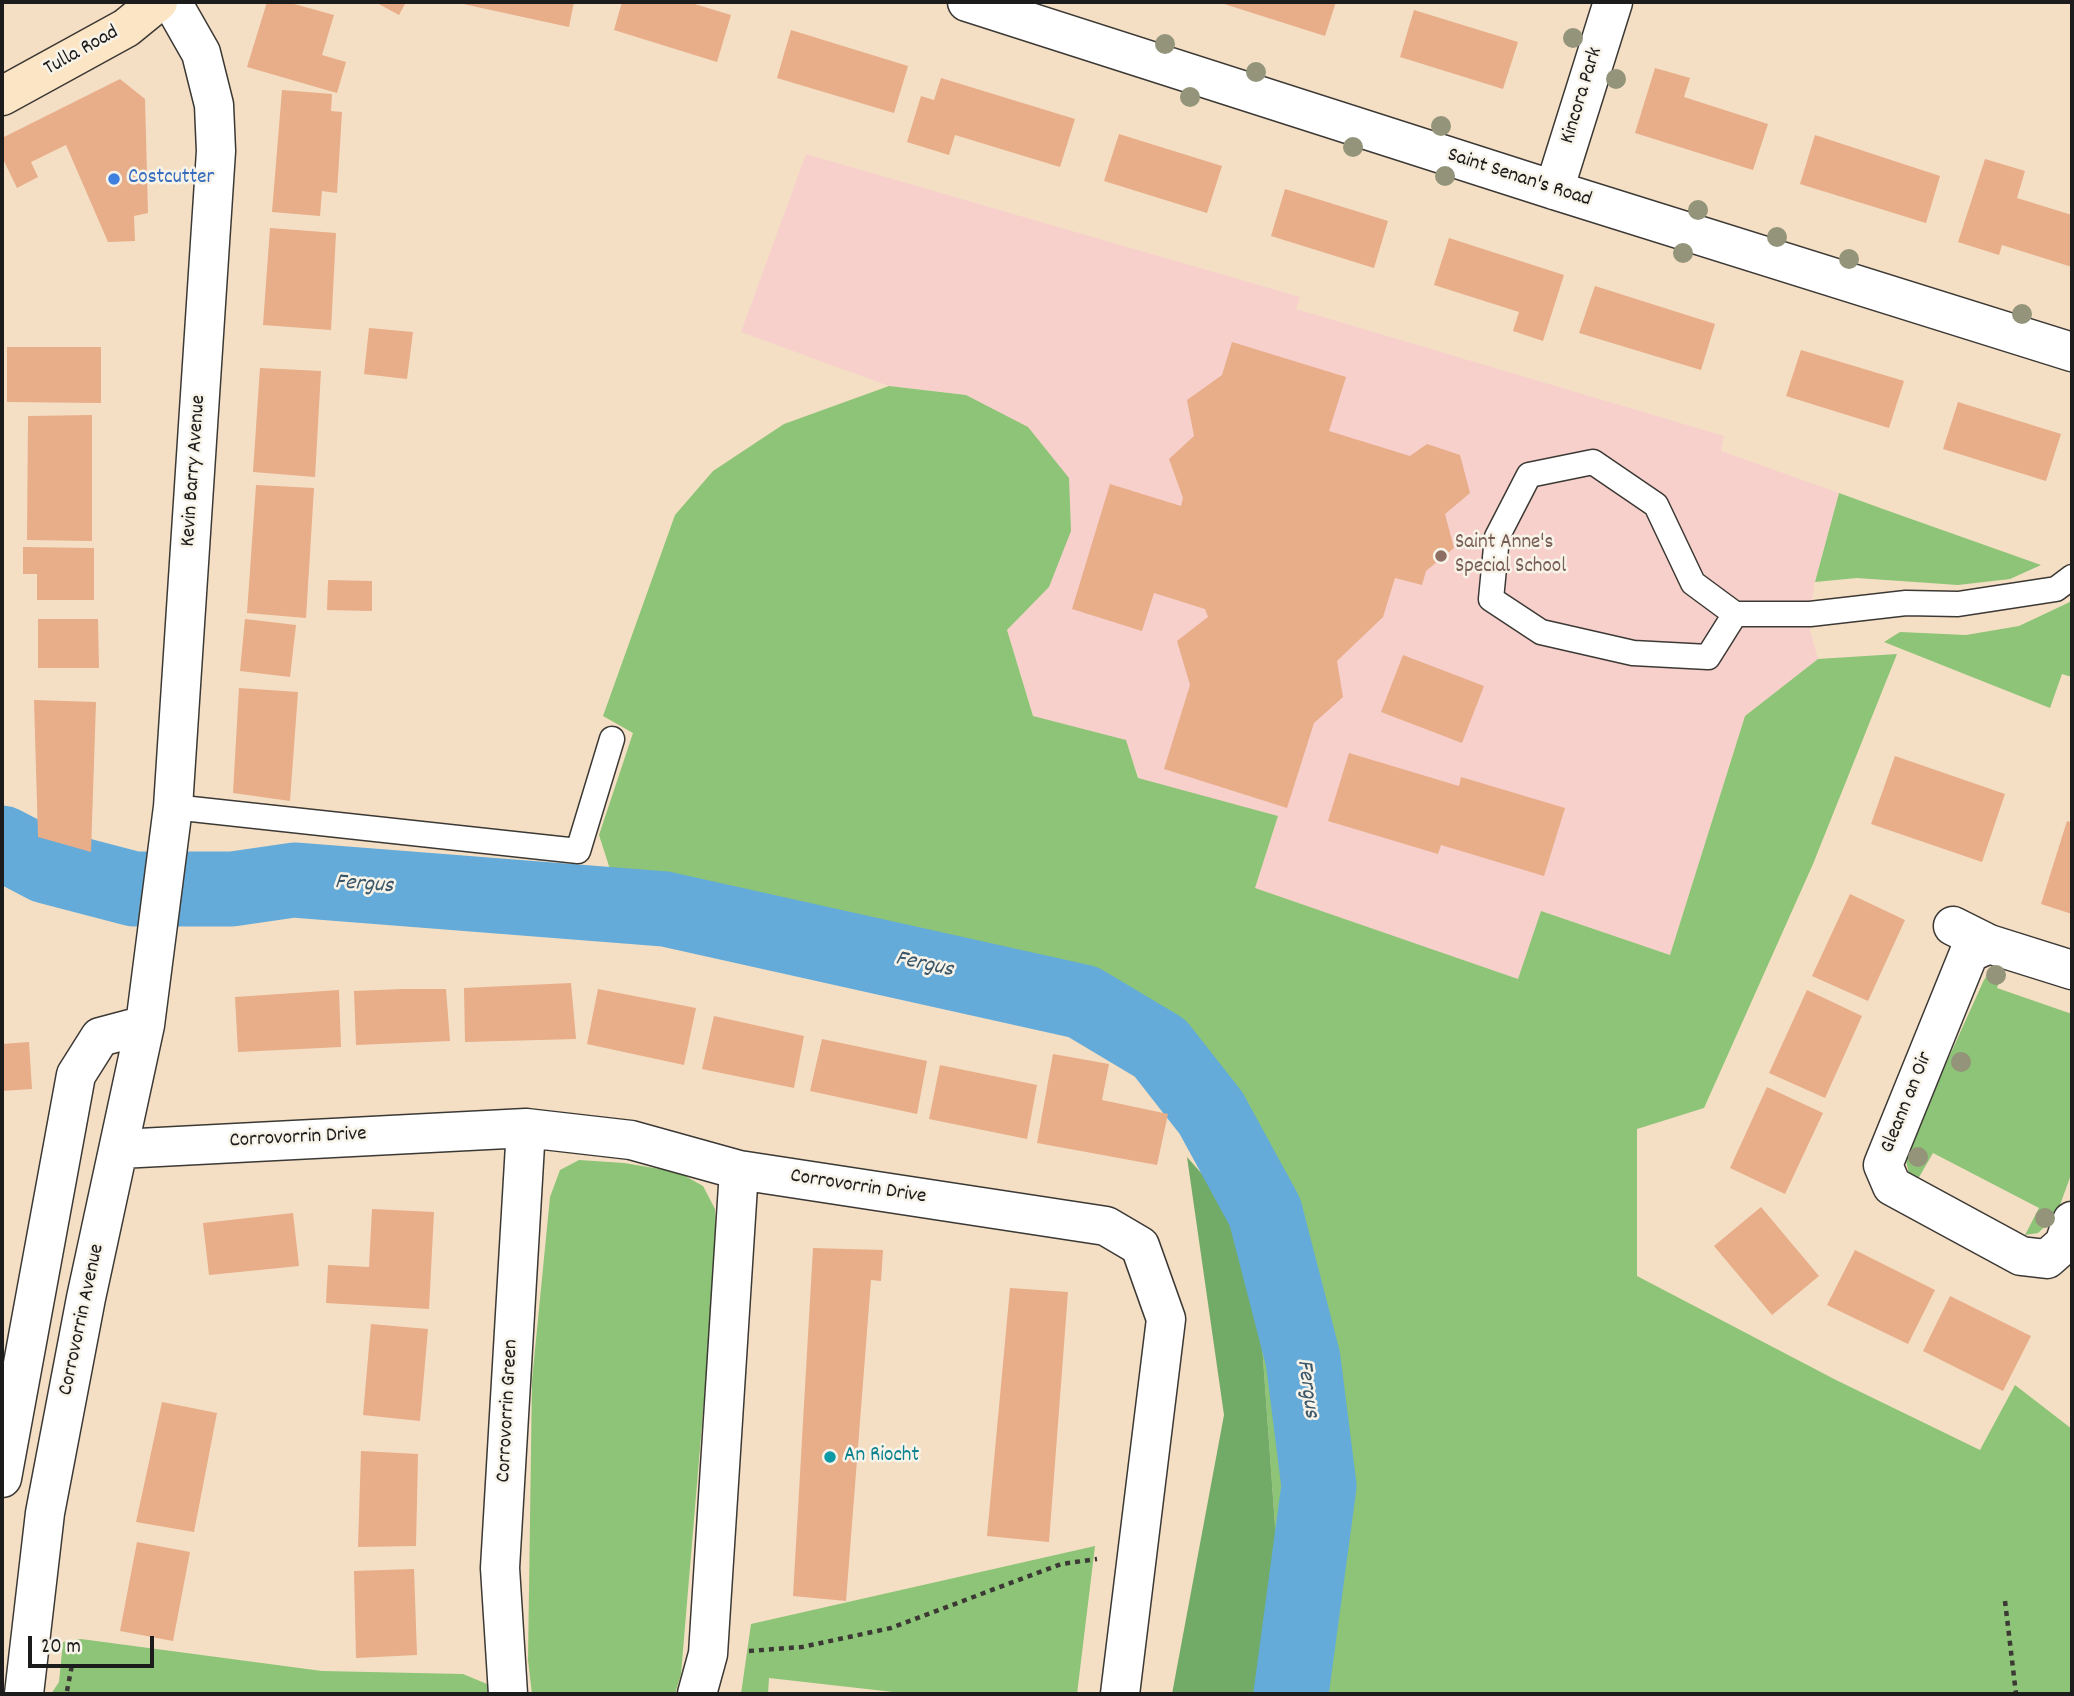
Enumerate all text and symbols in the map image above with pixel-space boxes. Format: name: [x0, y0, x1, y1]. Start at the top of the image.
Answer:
street label: Tulla Road: [40, 21, 124, 83]
street label: Kincora Park: [1556, 45, 1610, 147]
street label: Saint Senan's Road: [1444, 144, 1594, 214]
place label: Costcutter: [128, 166, 214, 192]
marker: Costcutter: [106, 171, 122, 187]
street label: Kevin Barry Avenue: [177, 394, 213, 548]
place label: Saint Anne's Special School: [1455, 531, 1566, 581]
marker: Saint Anne's Special School: [1433, 548, 1449, 564]
water label: Fergus: [334, 870, 394, 902]
water label: Fergus: [892, 946, 956, 986]
street label: Gleann an Oir: [1876, 1049, 1940, 1157]
street label: Corrovorrin Drive: [229, 1123, 367, 1155]
street label: Corrovorrin Drive: [788, 1165, 928, 1211]
street label: Corrovorrin Avenue: [55, 1242, 111, 1398]
street label: Corrovorrin Green: [493, 1339, 525, 1483]
water label: Fergus: [1288, 1358, 1324, 1420]
place label: An Riocht: [844, 1444, 919, 1470]
marker: An Riocht: [822, 1449, 838, 1465]
scale bar: [32, 1622, 158, 1666]
text: 20 m: [41, 1633, 81, 1663]

